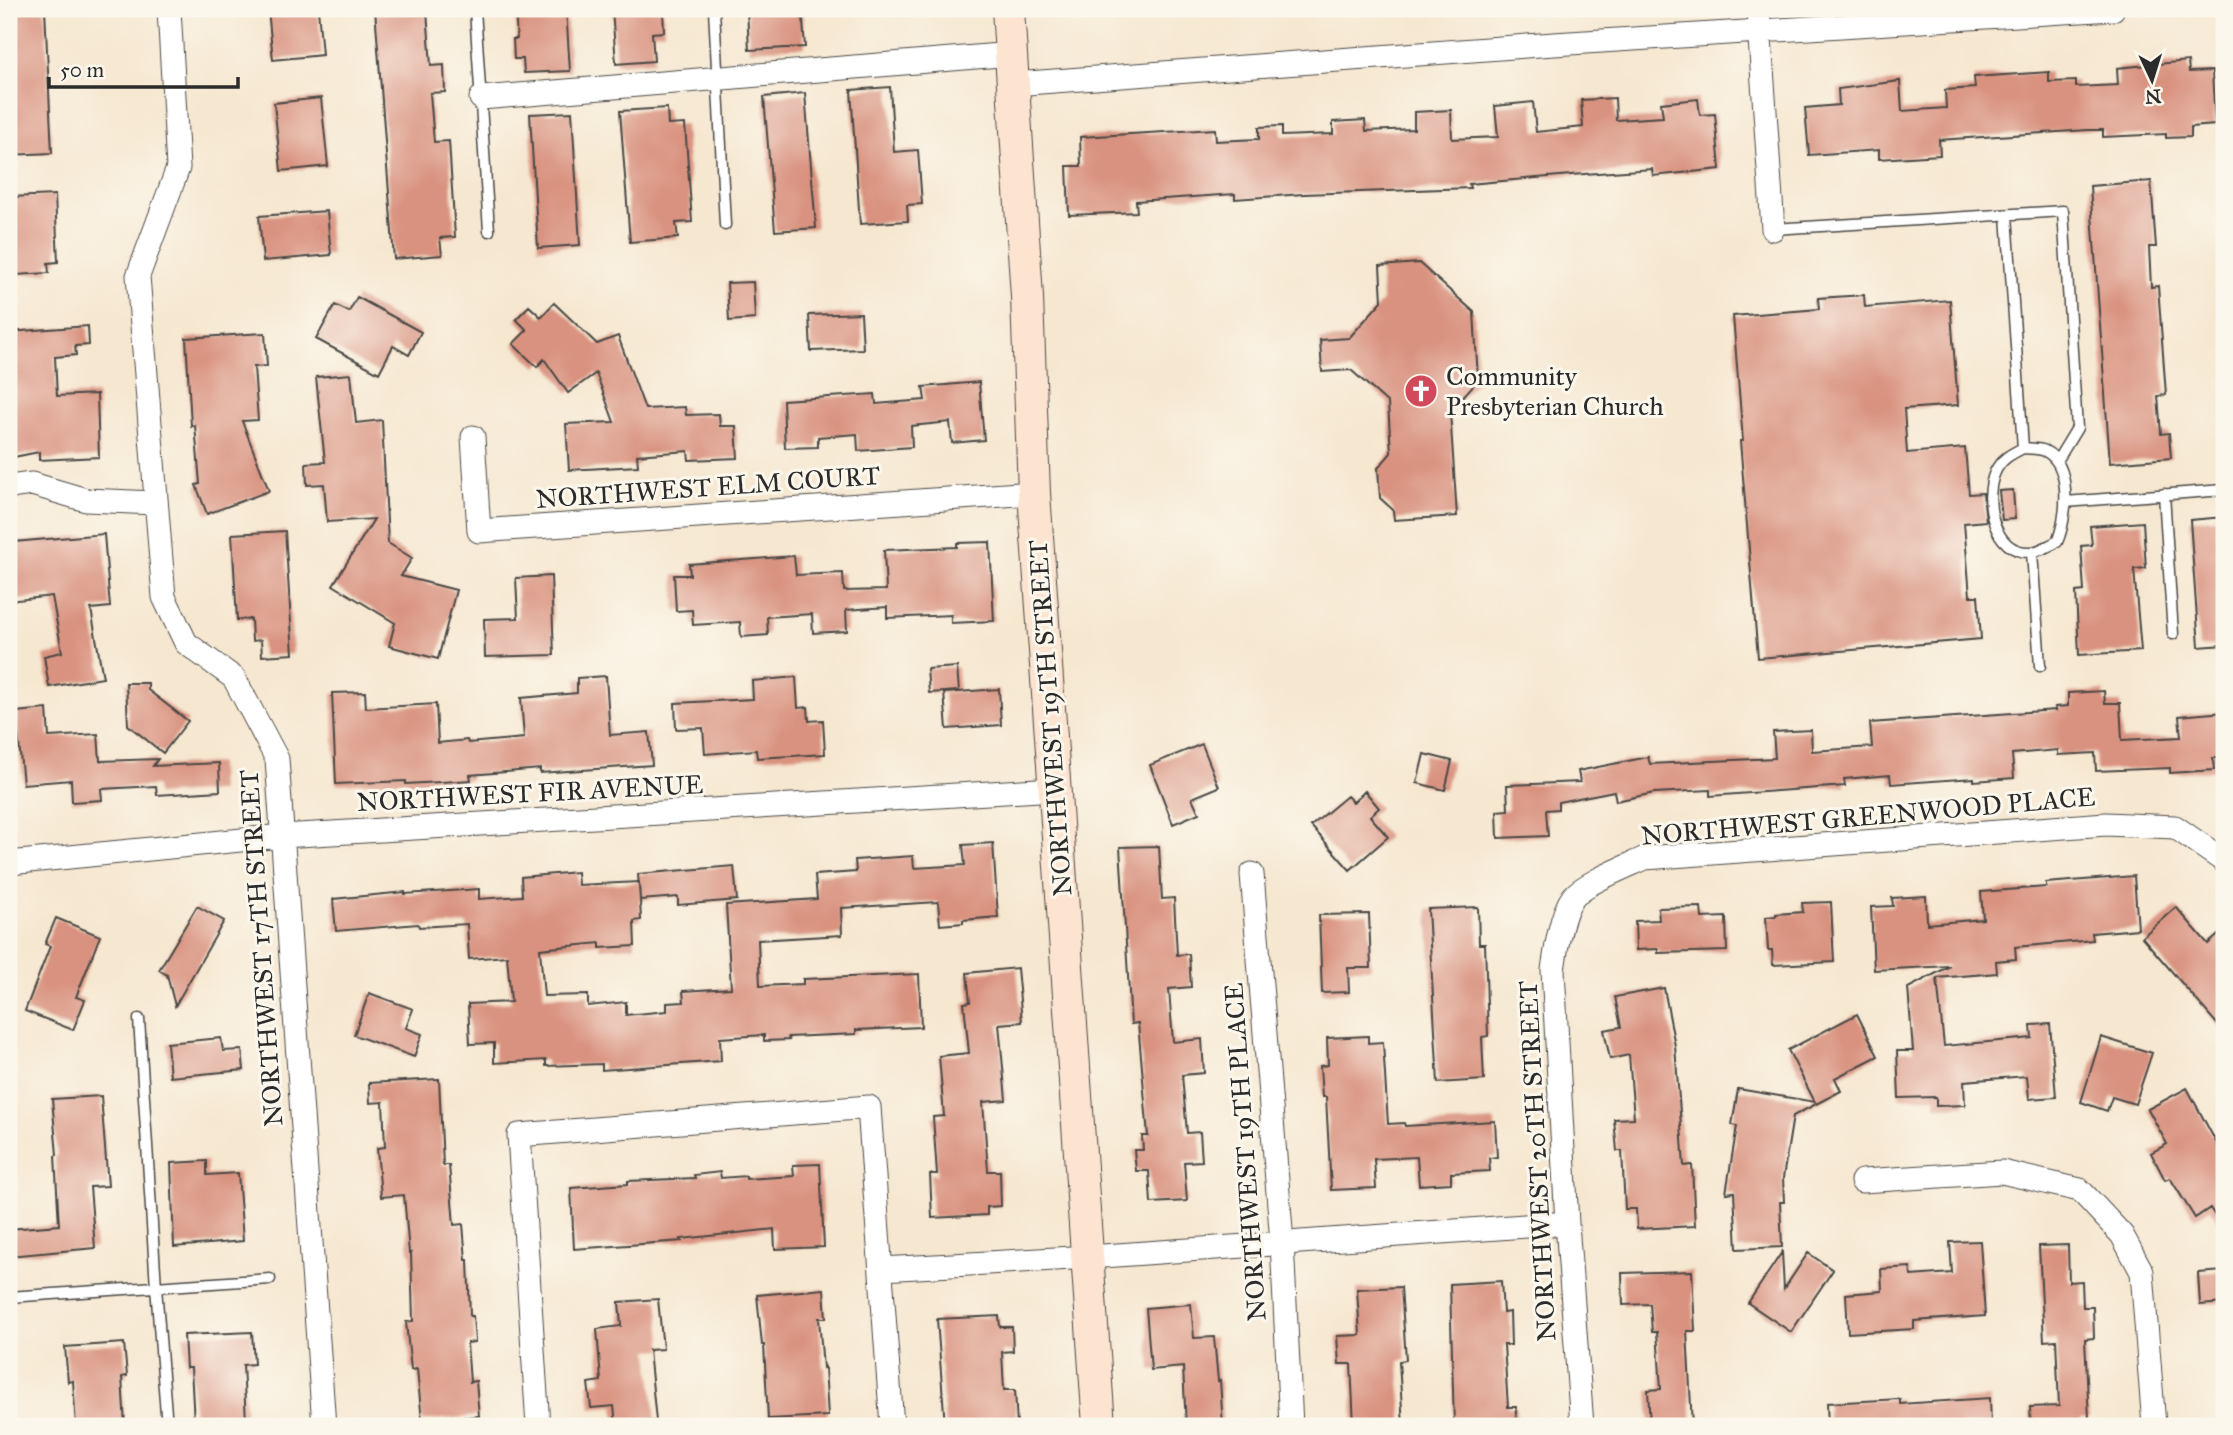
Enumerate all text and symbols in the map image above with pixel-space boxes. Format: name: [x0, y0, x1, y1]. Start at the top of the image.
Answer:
scale bar: [49, 46, 238, 90]
north arrow: [2118, 46, 2188, 116]
text: 50 m: [60, 57, 105, 83]
text: N: [2144, 84, 2162, 108]
place label: Community Presbyterian Church: [1446, 360, 1664, 422]
church icon: Community Presbyterian Church: [1402, 372, 1440, 410]
street label: NORTHWEST ELM COURT: [535, 459, 881, 515]
street label: NORTHWEST 19TH STREET: [1022, 538, 1078, 897]
street label: NORTHWEST 17TH STREET: [233, 768, 289, 1127]
street label: NORTHWEST FIR AVENUE: [356, 768, 704, 818]
street label: NORTHWEST GREENWOOD PLACE: [1640, 780, 2096, 852]
street label: NORTHWEST 20TH STREET: [1512, 980, 1562, 1342]
street label: NORTHWEST 19TH PLACE: [1217, 982, 1273, 1322]

